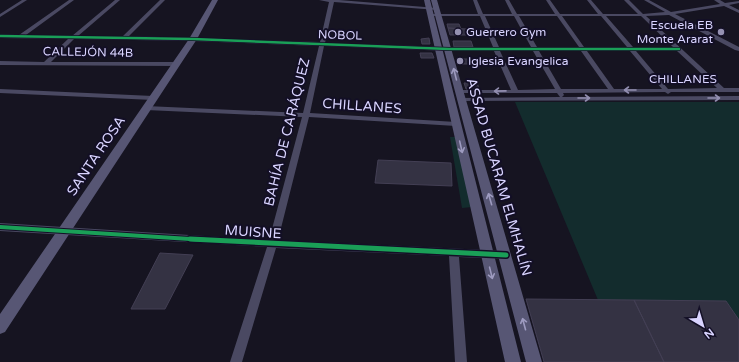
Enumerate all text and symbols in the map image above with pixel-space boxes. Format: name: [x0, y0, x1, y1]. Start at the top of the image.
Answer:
place label: Escuela EB Monte Ararat: [637, 18, 713, 46]
place label: Guerrero Gym: [466, 25, 546, 39]
street label: NOBOL: [318, 27, 362, 43]
marker: Guerrero Gym: [453, 27, 463, 37]
marker: Escuela EB Monte Ararat: [716, 27, 726, 37]
street label: CALLEJÓN 44B: [43, 44, 133, 60]
place label: Iglesia Evangelica: [468, 54, 569, 68]
street label: BAHÍA DE CARÁQUEZ: [260, 56, 314, 208]
marker: Iglesia Evangelica: [455, 56, 465, 66]
one-way arrow: [451, 67, 458, 80]
street label: CHILLANES: [649, 72, 717, 86]
street label: ASSAD BUCARAM ELMHALÍN: [463, 76, 535, 278]
one-way arrow: [624, 86, 637, 94]
one-way arrow: [494, 87, 507, 95]
one-way arrow: [577, 94, 590, 102]
one-way arrow: [707, 94, 720, 102]
street label: CHILLANES: [322, 95, 403, 117]
street label: SANTA ROSA: [63, 113, 129, 199]
one-way arrow: [458, 140, 466, 153]
one-way arrow: [486, 193, 493, 206]
street label: MUISNE: [224, 222, 282, 242]
one-way arrow: [488, 267, 496, 280]
north arrow: [683, 306, 723, 346]
one-way arrow: [520, 318, 527, 331]
text: N: [701, 326, 716, 341]

